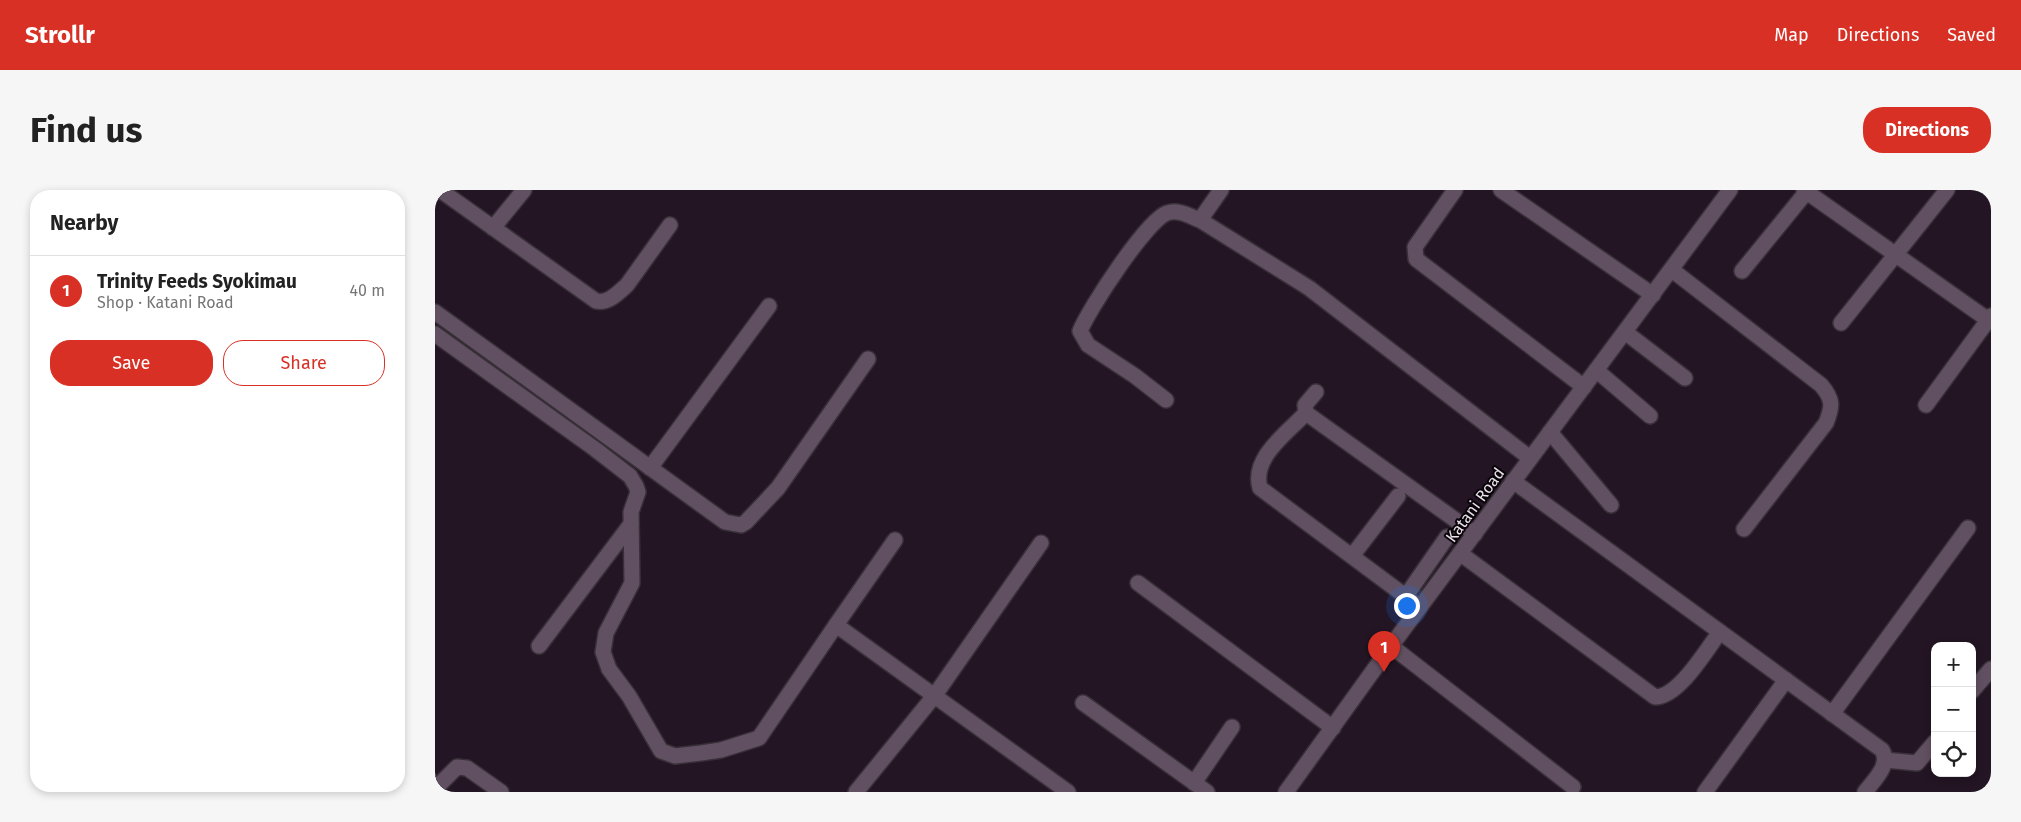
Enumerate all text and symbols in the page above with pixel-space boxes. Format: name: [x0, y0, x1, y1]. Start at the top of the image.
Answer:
text: Strollr: [25, 21, 95, 49]
text: Map: [1774, 24, 1809, 46]
text: Directions: [1837, 24, 1919, 46]
text: Saved: [1947, 24, 1996, 46]
button: Directions: [1863, 107, 1991, 153]
text: Find us: [30, 109, 142, 151]
text: Nearby: [50, 210, 118, 236]
text: Trinity Feeds Syokimau: [97, 270, 297, 293]
text: 1: [62, 281, 70, 300]
text: 40 m: [350, 281, 385, 300]
text: Shop · Katani Road: [97, 293, 234, 312]
button: Save: [50, 340, 213, 386]
button: Share: [223, 340, 385, 386]
street label: Katani Road: [1442, 464, 1508, 546]
your location: [1394, 593, 1420, 619]
pin: 1: [1368, 631, 1400, 672]
map controls: [1931, 642, 1976, 777]
button: +: [1931, 642, 1976, 687]
button: −: [1931, 687, 1976, 732]
button: locate: [1931, 732, 1976, 777]

